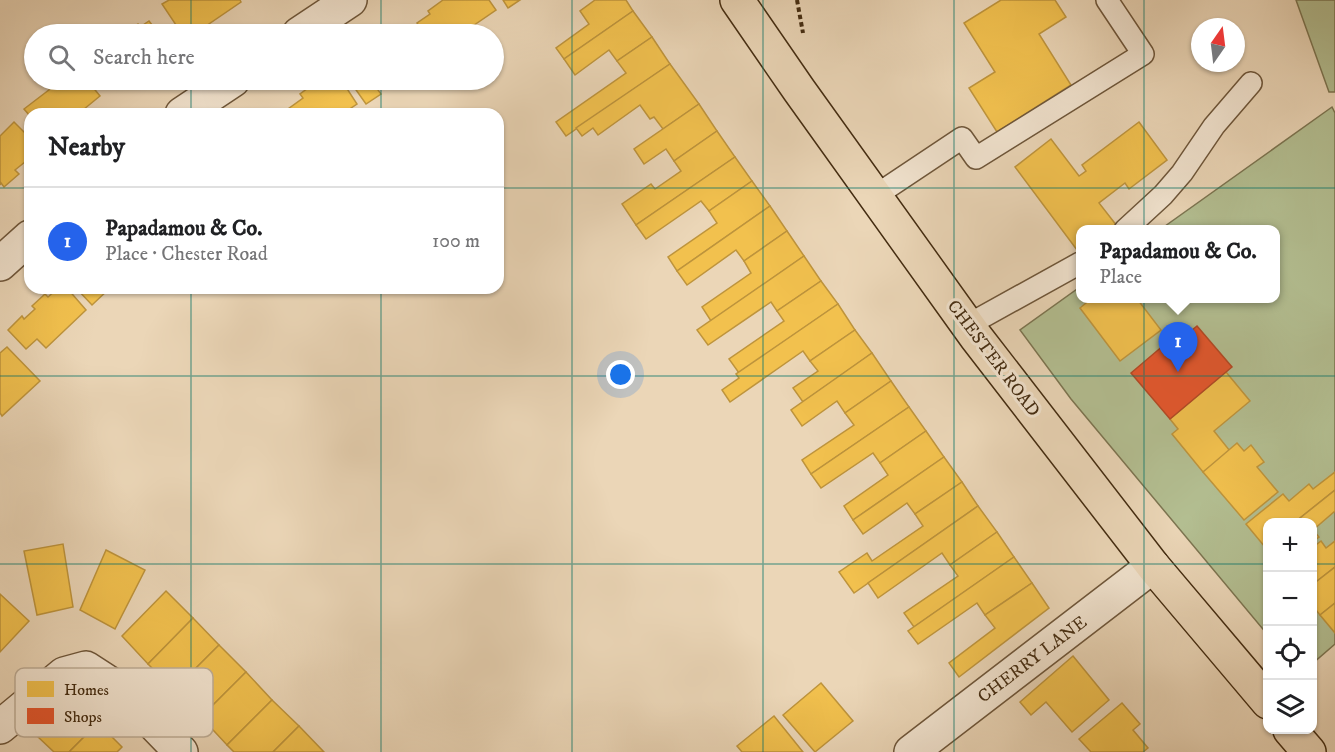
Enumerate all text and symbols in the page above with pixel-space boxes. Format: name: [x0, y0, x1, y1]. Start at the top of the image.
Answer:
north arrow: [1191, 18, 1245, 72]
search box: [24, 24, 504, 90]
icon: search: [45, 41, 78, 74]
text: Search here: [93, 44, 195, 71]
text: Nearby: [48, 131, 125, 164]
text: Papadamou & Co.: [105, 215, 263, 242]
popup: [1076, 225, 1280, 303]
text: 1: [64, 229, 71, 254]
text: 100 m: [432, 229, 480, 254]
text: Papadamou & Co.: [1099, 238, 1257, 265]
text: Place · Chester Road: [105, 242, 268, 267]
text: Place: [1099, 265, 1142, 290]
street label: CHESTER ROAD: [942, 296, 1044, 421]
pin: 1: [1158, 322, 1198, 372]
your location: [606, 360, 635, 389]
map controls: [1263, 518, 1317, 734]
button: +: [1263, 518, 1317, 572]
button: −: [1263, 572, 1317, 626]
street label: CHERRY LANE: [974, 611, 1092, 708]
button: locate: [1263, 626, 1317, 680]
legend: [15, 668, 213, 737]
text: Homes: [64, 680, 109, 700]
button: layers: [1263, 680, 1317, 734]
text: Shops: [64, 707, 102, 727]

